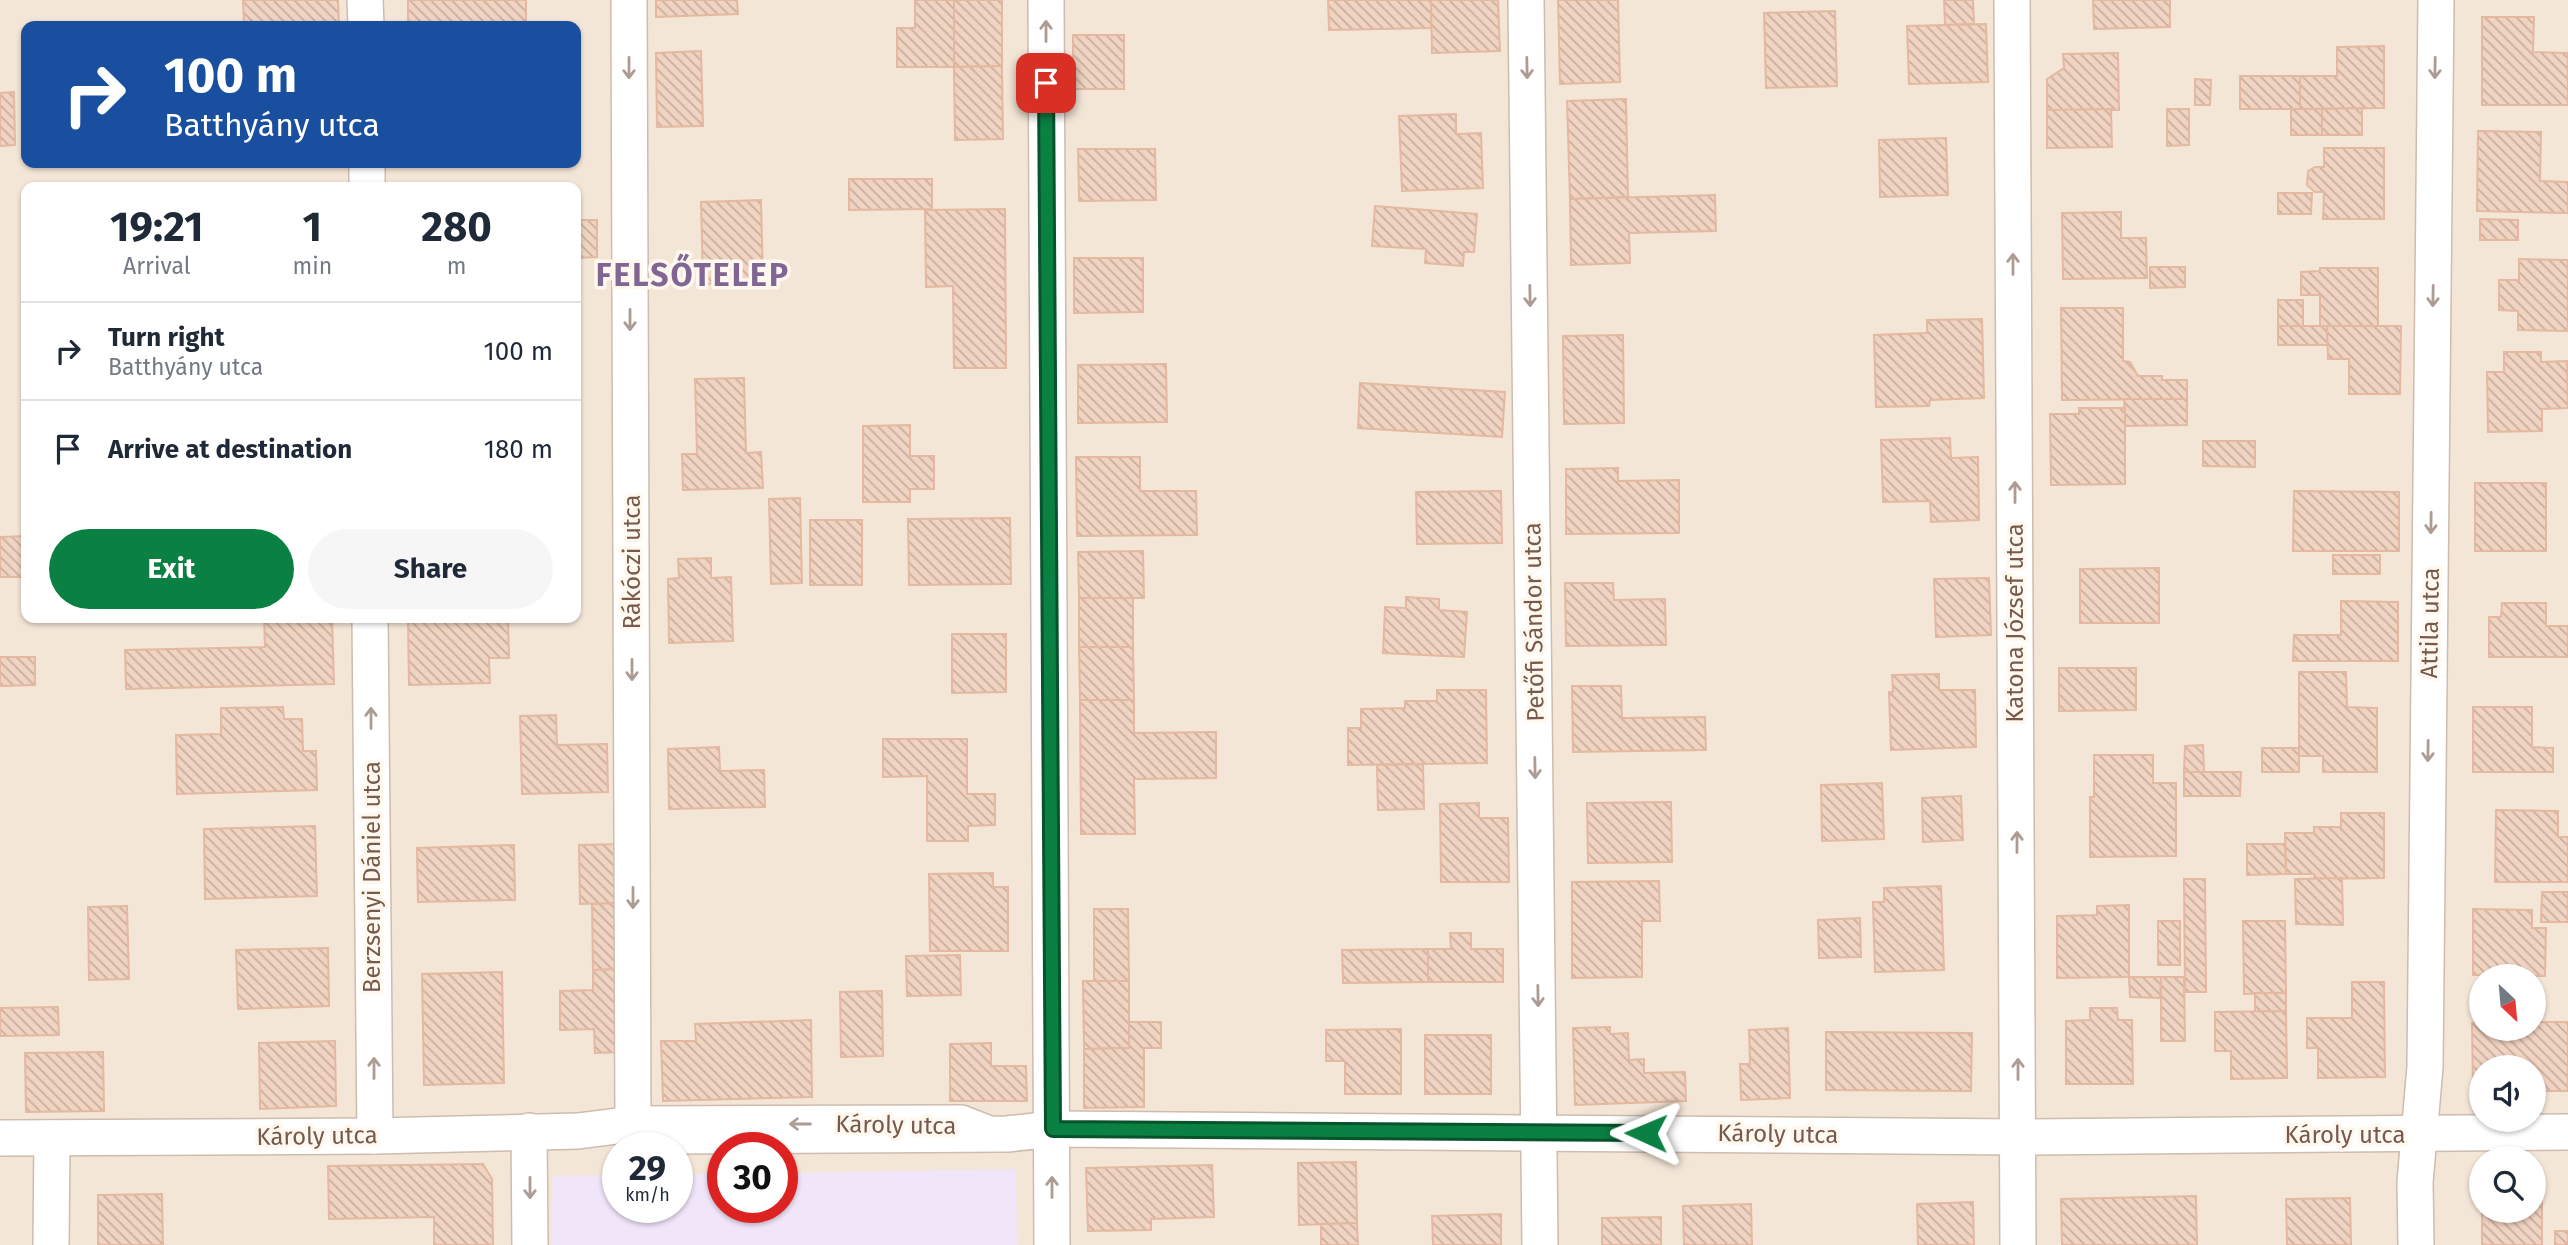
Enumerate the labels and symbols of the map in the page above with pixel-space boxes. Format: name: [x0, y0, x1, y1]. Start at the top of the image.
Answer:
one-way arrow: [1039, 20, 1053, 43]
pin: [1016, 53, 1076, 113]
one-way arrow: [622, 56, 636, 79]
one-way arrow: [1520, 56, 1534, 79]
one-way arrow: [2428, 56, 2442, 79]
district label: FELSŐTELEP: [596, 253, 790, 294]
one-way arrow: [2006, 253, 2020, 276]
one-way arrow: [1523, 284, 1537, 307]
one-way arrow: [2426, 284, 2440, 307]
one-way arrow: [623, 308, 637, 331]
one-way arrow: [2008, 480, 2021, 503]
street label: Rákóczi utca: [618, 494, 646, 630]
one-way arrow: [2424, 511, 2437, 534]
street label: Petőfi Sándor utca: [1518, 522, 1550, 722]
street label: Katona József utca: [2001, 523, 2029, 723]
street label: Attila utca: [2415, 567, 2445, 679]
one-way arrow: [625, 658, 639, 681]
one-way arrow: [364, 706, 378, 729]
one-way arrow: [2421, 739, 2435, 762]
one-way arrow: [1529, 756, 1542, 779]
street label: Berzsenyi Dániel utca: [358, 761, 386, 993]
one-way arrow: [2010, 830, 2024, 853]
one-way arrow: [626, 886, 640, 909]
north arrow: [2469, 964, 2546, 1041]
one-way arrow: [1531, 984, 1545, 1007]
one-way arrow: [367, 1056, 381, 1079]
one-way arrow: [2011, 1058, 2025, 1081]
position arrow: [1609, 1096, 1683, 1170]
street label: Károly utca: [835, 1110, 957, 1140]
one-way arrow: [789, 1117, 812, 1130]
street label: Károly utca: [1717, 1119, 1839, 1149]
street label: Károly utca: [256, 1121, 378, 1151]
street label: Károly utca: [2284, 1121, 2406, 1149]
speed limit sign: 30: [707, 1132, 798, 1223]
one-way arrow: [523, 1176, 537, 1199]
one-way arrow: [1045, 1176, 1059, 1199]

